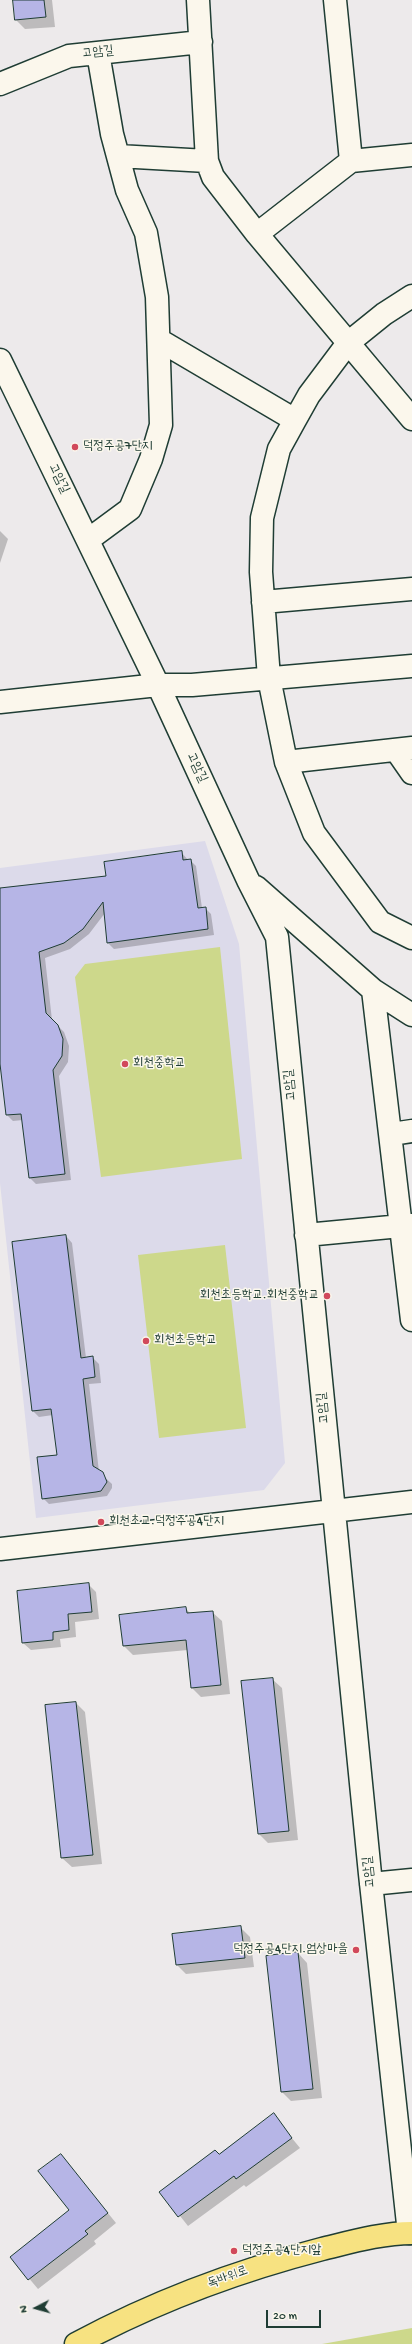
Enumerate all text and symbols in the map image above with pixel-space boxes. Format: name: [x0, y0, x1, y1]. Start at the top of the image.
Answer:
street label: 고암길: [82, 44, 114, 62]
place label: 덕정주공7단지: [83, 439, 153, 455]
marker: 덕정주공7단지: [70, 442, 80, 452]
street label: 고암길: [44, 461, 72, 497]
street label: 고암길: [182, 750, 210, 786]
place label: 회천중학교: [133, 1056, 185, 1072]
marker: 회천중학교: [120, 1059, 130, 1069]
street label: 고암길: [282, 1069, 300, 1101]
place label: 회천초등학교.회천중학교: [200, 1288, 319, 1304]
marker: 회천초등학교.회천중학교: [322, 1291, 332, 1301]
place label: 회천초등학교: [154, 1333, 217, 1349]
marker: 회천초등학교: [141, 1336, 151, 1346]
street label: 고암길: [315, 1392, 333, 1424]
place label: 회천초교.덕정주공4단지: [109, 1514, 224, 1530]
marker: 회천초교.덕정주공4단지: [96, 1517, 106, 1527]
street label: 고암길: [361, 1856, 379, 1888]
place label: 덕정주공4단지.엄상마을: [233, 1942, 348, 1958]
marker: 덕정주공4단지.엄상마을: [351, 1945, 361, 1955]
place label: 덕정주공4단지앞: [242, 2243, 321, 2259]
marker: 덕정주공4단지앞: [229, 2246, 239, 2256]
street label: 독바위로: [206, 2264, 250, 2292]
north arrow: [16, 2288, 56, 2328]
scale bar: [268, 2302, 323, 2328]
text: N: [18, 2305, 30, 2313]
text: 20 m: [273, 2310, 297, 2324]

